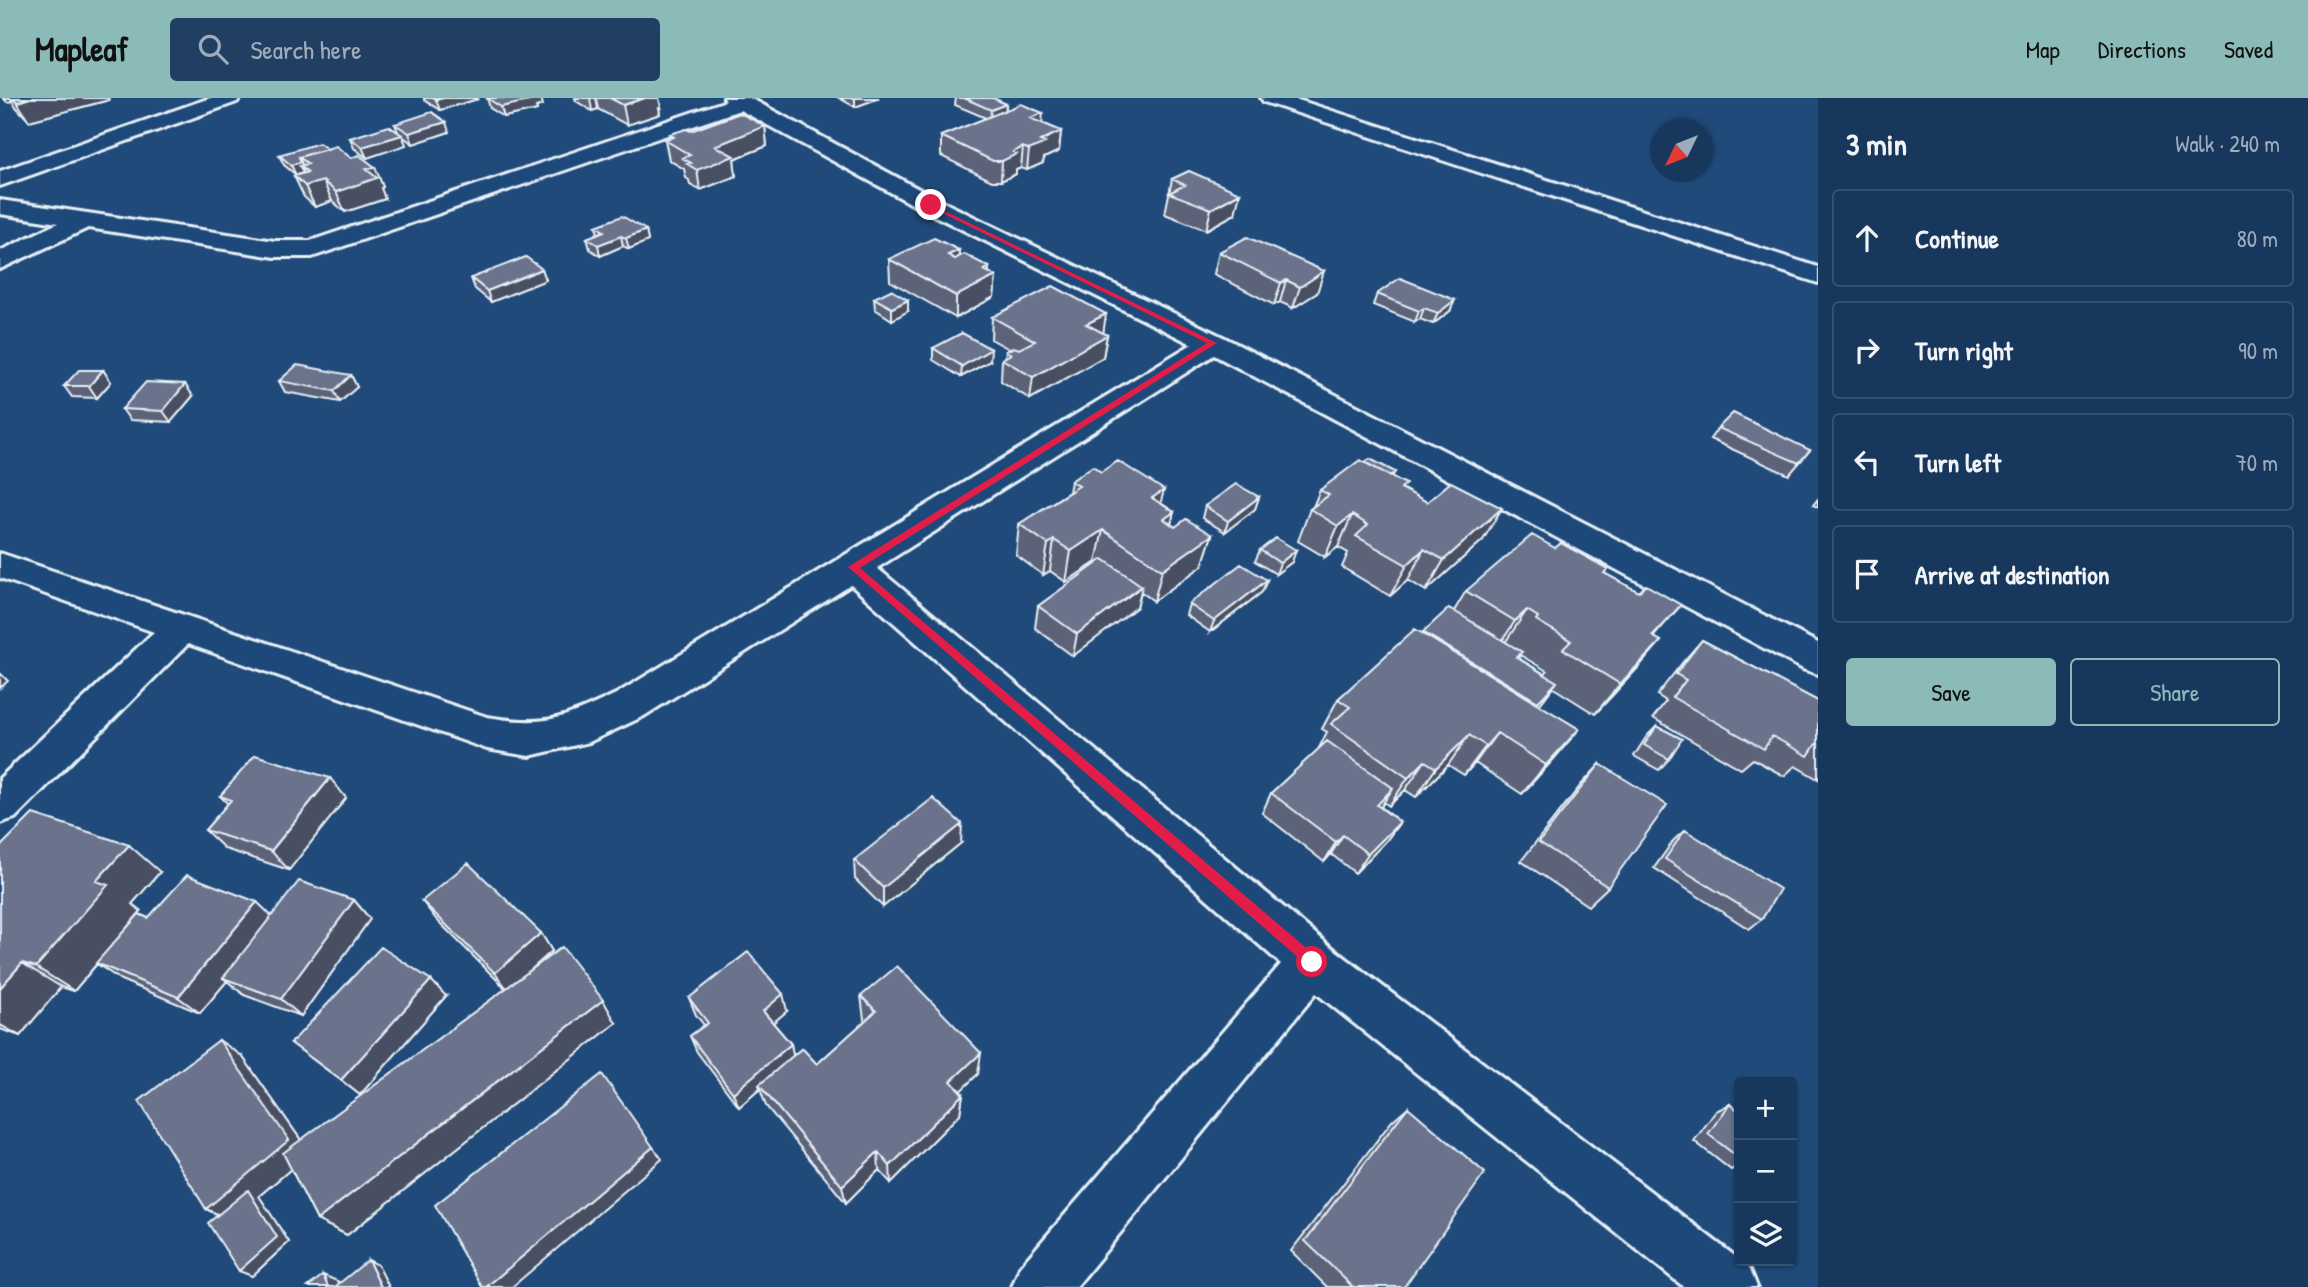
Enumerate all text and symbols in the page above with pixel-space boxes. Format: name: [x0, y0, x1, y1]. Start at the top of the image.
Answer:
search box: [170, 18, 660, 81]
text: Mapleaf: [35, 27, 128, 71]
icon: search: [194, 30, 232, 68]
text: Search here: [250, 32, 362, 67]
text: Map: [2026, 33, 2060, 65]
text: Directions: [2098, 33, 2186, 65]
text: Saved: [2224, 33, 2273, 65]
north arrow: [1650, 119, 1713, 182]
text: 3 min: [1846, 124, 1907, 164]
text: Walk · 240 m: [2175, 128, 2280, 159]
route end: [915, 189, 946, 220]
icon: ahead: [1848, 219, 1886, 257]
text: Continue: [1915, 221, 1999, 256]
text: 80 m: [2237, 223, 2278, 254]
icon: right: [1848, 331, 1886, 369]
text: Turn right: [1915, 333, 2013, 368]
text: 90 m: [2238, 335, 2278, 366]
icon: left: [1848, 443, 1886, 481]
text: Turn left: [1915, 445, 2001, 480]
text: 70 m: [2235, 447, 2278, 478]
icon: arrive: [1848, 555, 1886, 593]
text: Arrive at destination: [1915, 557, 2110, 592]
button: Save: [1846, 658, 2056, 726]
button: Share: [2070, 658, 2280, 726]
route start: [1296, 946, 1327, 977]
map controls: [1734, 1077, 1797, 1266]
button: +: [1734, 1077, 1797, 1140]
button: −: [1734, 1140, 1797, 1203]
button: layers: [1734, 1203, 1797, 1266]

